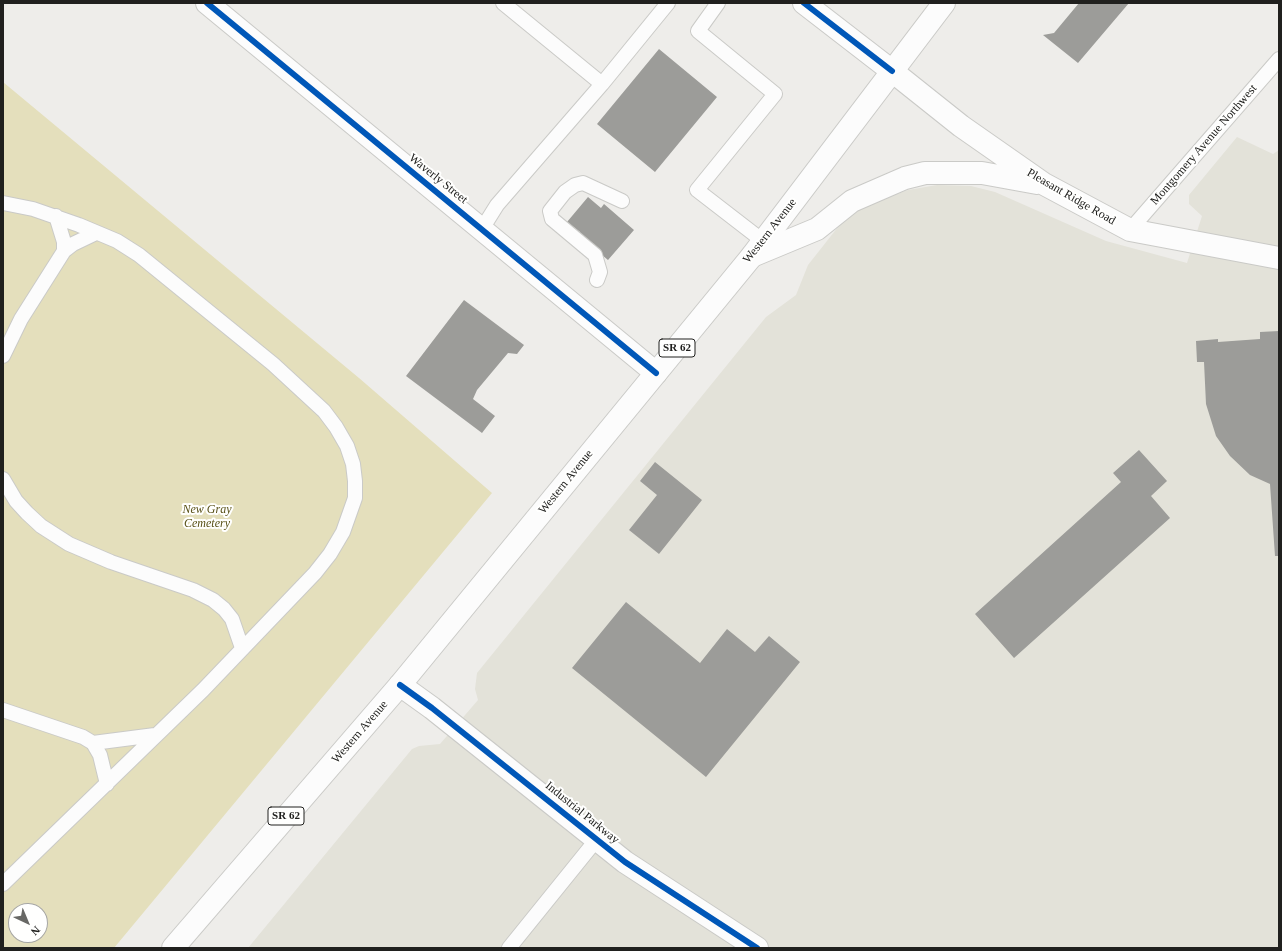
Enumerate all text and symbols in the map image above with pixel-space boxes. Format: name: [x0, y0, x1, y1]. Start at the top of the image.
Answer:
street label: Montgomery Avenue Northwest: [1148, 82, 1260, 208]
street label: Waverly Street: [406, 151, 470, 207]
street label: Pleasant Ridge Road: [1024, 166, 1118, 228]
street label: Western Avenue: [740, 196, 800, 266]
road number: SR 62: [659, 339, 695, 357]
street label: Western Avenue: [536, 447, 596, 517]
park label: New Gray Cemetery: [183, 503, 231, 531]
street label: Western Avenue: [329, 698, 391, 766]
street label: Industrial Parkway: [542, 779, 622, 847]
road number: SR 62: [268, 807, 304, 825]
north arrow: [8, 903, 48, 943]
text: N: [29, 924, 43, 938]

